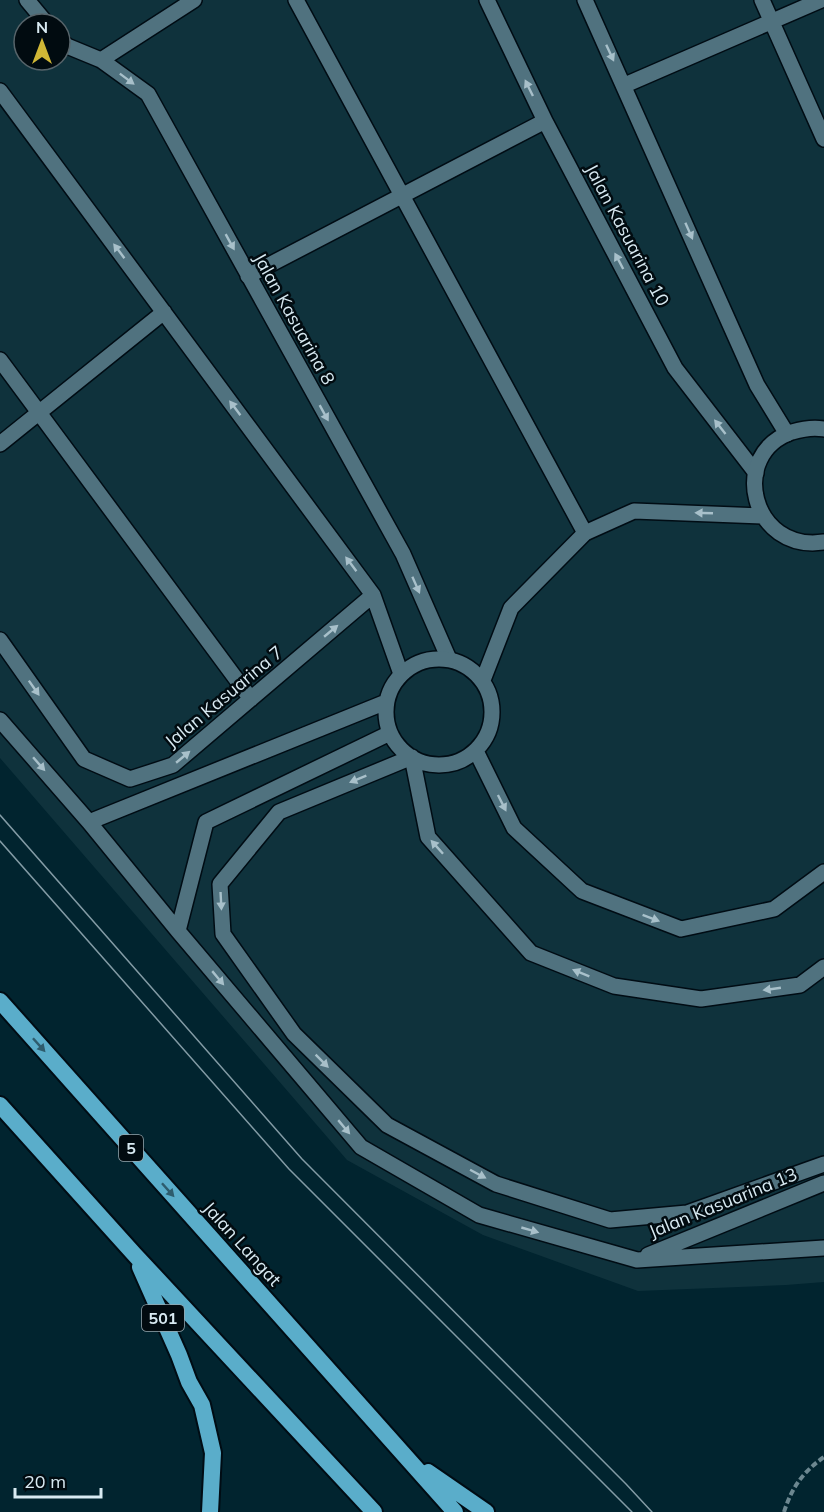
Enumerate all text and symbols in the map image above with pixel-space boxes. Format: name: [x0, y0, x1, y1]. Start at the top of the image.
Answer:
north arrow: [12, 12, 72, 72]
text: N: [36, 17, 48, 37]
one-way arrow: [605, 45, 614, 62]
one-way arrow: [119, 73, 135, 85]
one-way arrow: [525, 79, 534, 96]
street label: Jalan Kasuarina 10: [580, 160, 675, 310]
one-way arrow: [684, 223, 694, 241]
one-way arrow: [225, 234, 235, 251]
one-way arrow: [113, 243, 125, 259]
street label: Jalan Kasuarina 8: [249, 249, 340, 389]
one-way arrow: [614, 252, 624, 269]
one-way arrow: [229, 400, 241, 416]
one-way arrow: [319, 405, 329, 422]
one-way arrow: [714, 419, 727, 435]
one-way arrow: [695, 509, 714, 518]
one-way arrow: [345, 557, 357, 573]
one-way arrow: [411, 576, 421, 594]
one-way arrow: [323, 625, 338, 638]
street label: Jalan Kasuarina 7: [160, 641, 287, 753]
one-way arrow: [28, 679, 40, 695]
one-way arrow: [175, 751, 190, 764]
one-way arrow: [32, 756, 45, 771]
one-way arrow: [348, 774, 366, 784]
one-way arrow: [497, 795, 507, 812]
one-way arrow: [431, 840, 444, 855]
one-way arrow: [216, 891, 226, 910]
one-way arrow: [643, 913, 661, 923]
one-way arrow: [571, 968, 589, 978]
one-way arrow: [211, 970, 224, 985]
one-way arrow: [762, 984, 781, 993]
one-way arrow: [32, 1037, 46, 1052]
one-way arrow: [314, 1054, 329, 1068]
one-way arrow: [337, 1119, 350, 1134]
road number: 5: [119, 1135, 143, 1161]
street label: Jalan Kasuarina 13: [645, 1162, 800, 1243]
one-way arrow: [470, 1169, 487, 1179]
one-way arrow: [162, 1182, 175, 1198]
street label: Jalan Langat: [198, 1197, 286, 1291]
one-way arrow: [521, 1225, 539, 1235]
road number: 501: [142, 1305, 184, 1331]
scale bar: [15, 1461, 100, 1499]
text: 20 m: [24, 1470, 66, 1493]

